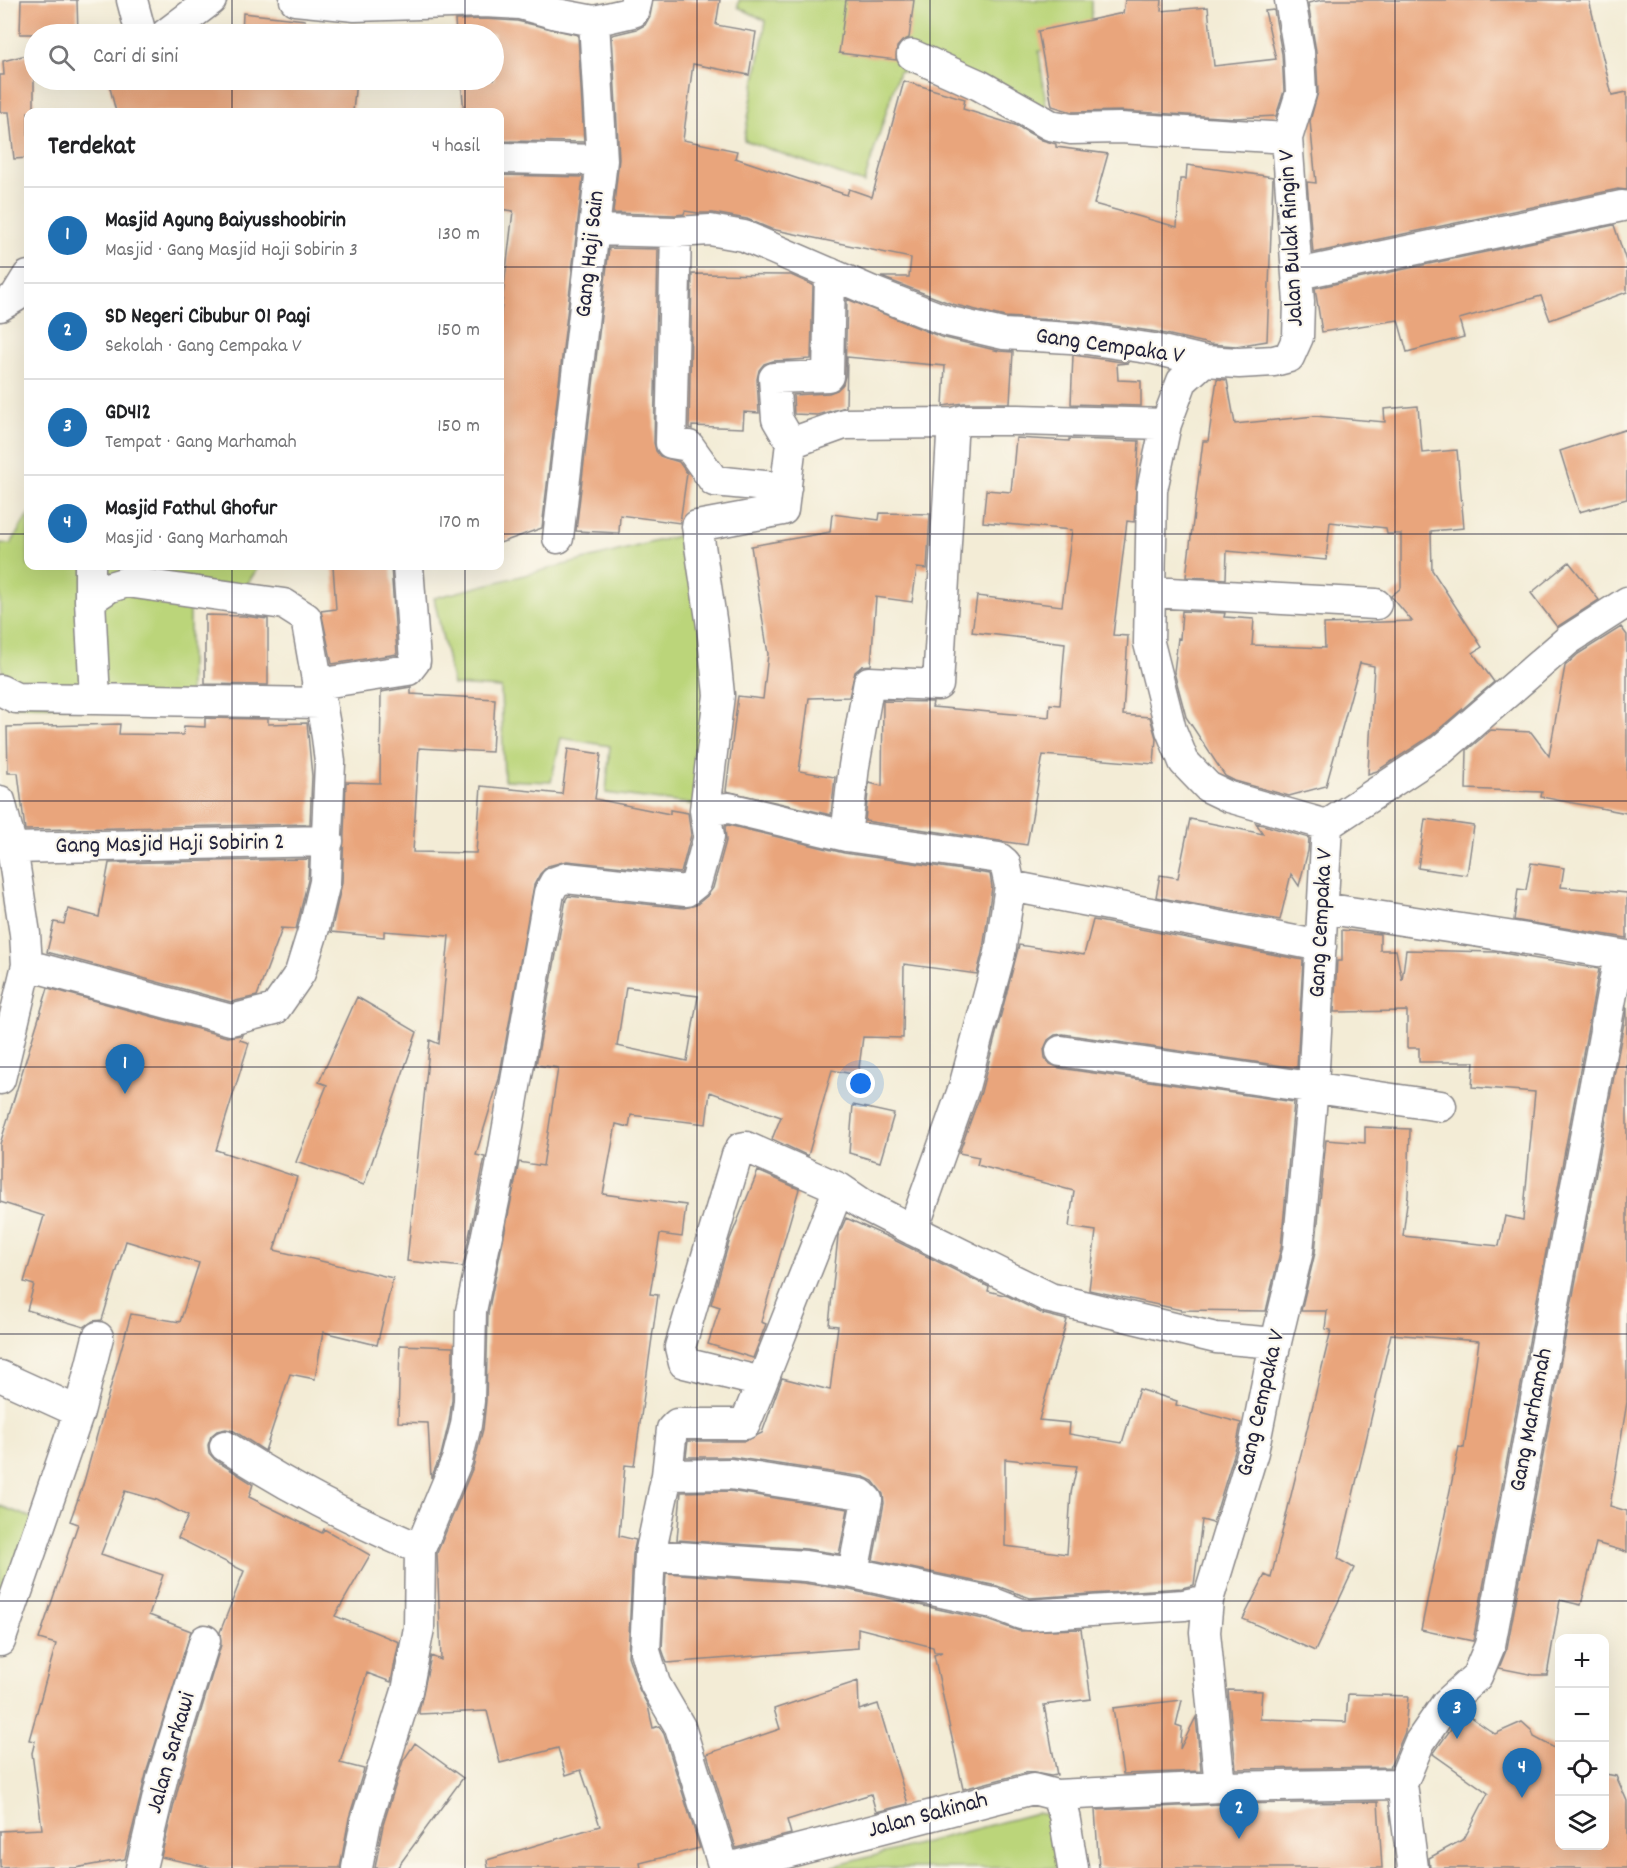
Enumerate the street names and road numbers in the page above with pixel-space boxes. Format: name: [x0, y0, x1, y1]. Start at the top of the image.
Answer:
street label: Jalan Bulak Ringin V: [1270, 148, 1314, 328]
street label: Gang Haji Sain: [567, 189, 615, 319]
street label: Gang Cempaka V: [1033, 320, 1187, 374]
street label: Gang Masjid Haji Sobirin 2: [55, 826, 285, 864]
street label: Gang Cempaka V: [1301, 847, 1343, 999]
street label: Gang Cempaka V: [1229, 1326, 1296, 1480]
street label: Gang Marhamah: [1501, 1345, 1563, 1495]
street label: Jalan Sarkawi: [138, 1688, 206, 1818]
street label: Jalan Sakinah: [864, 1784, 992, 1848]

